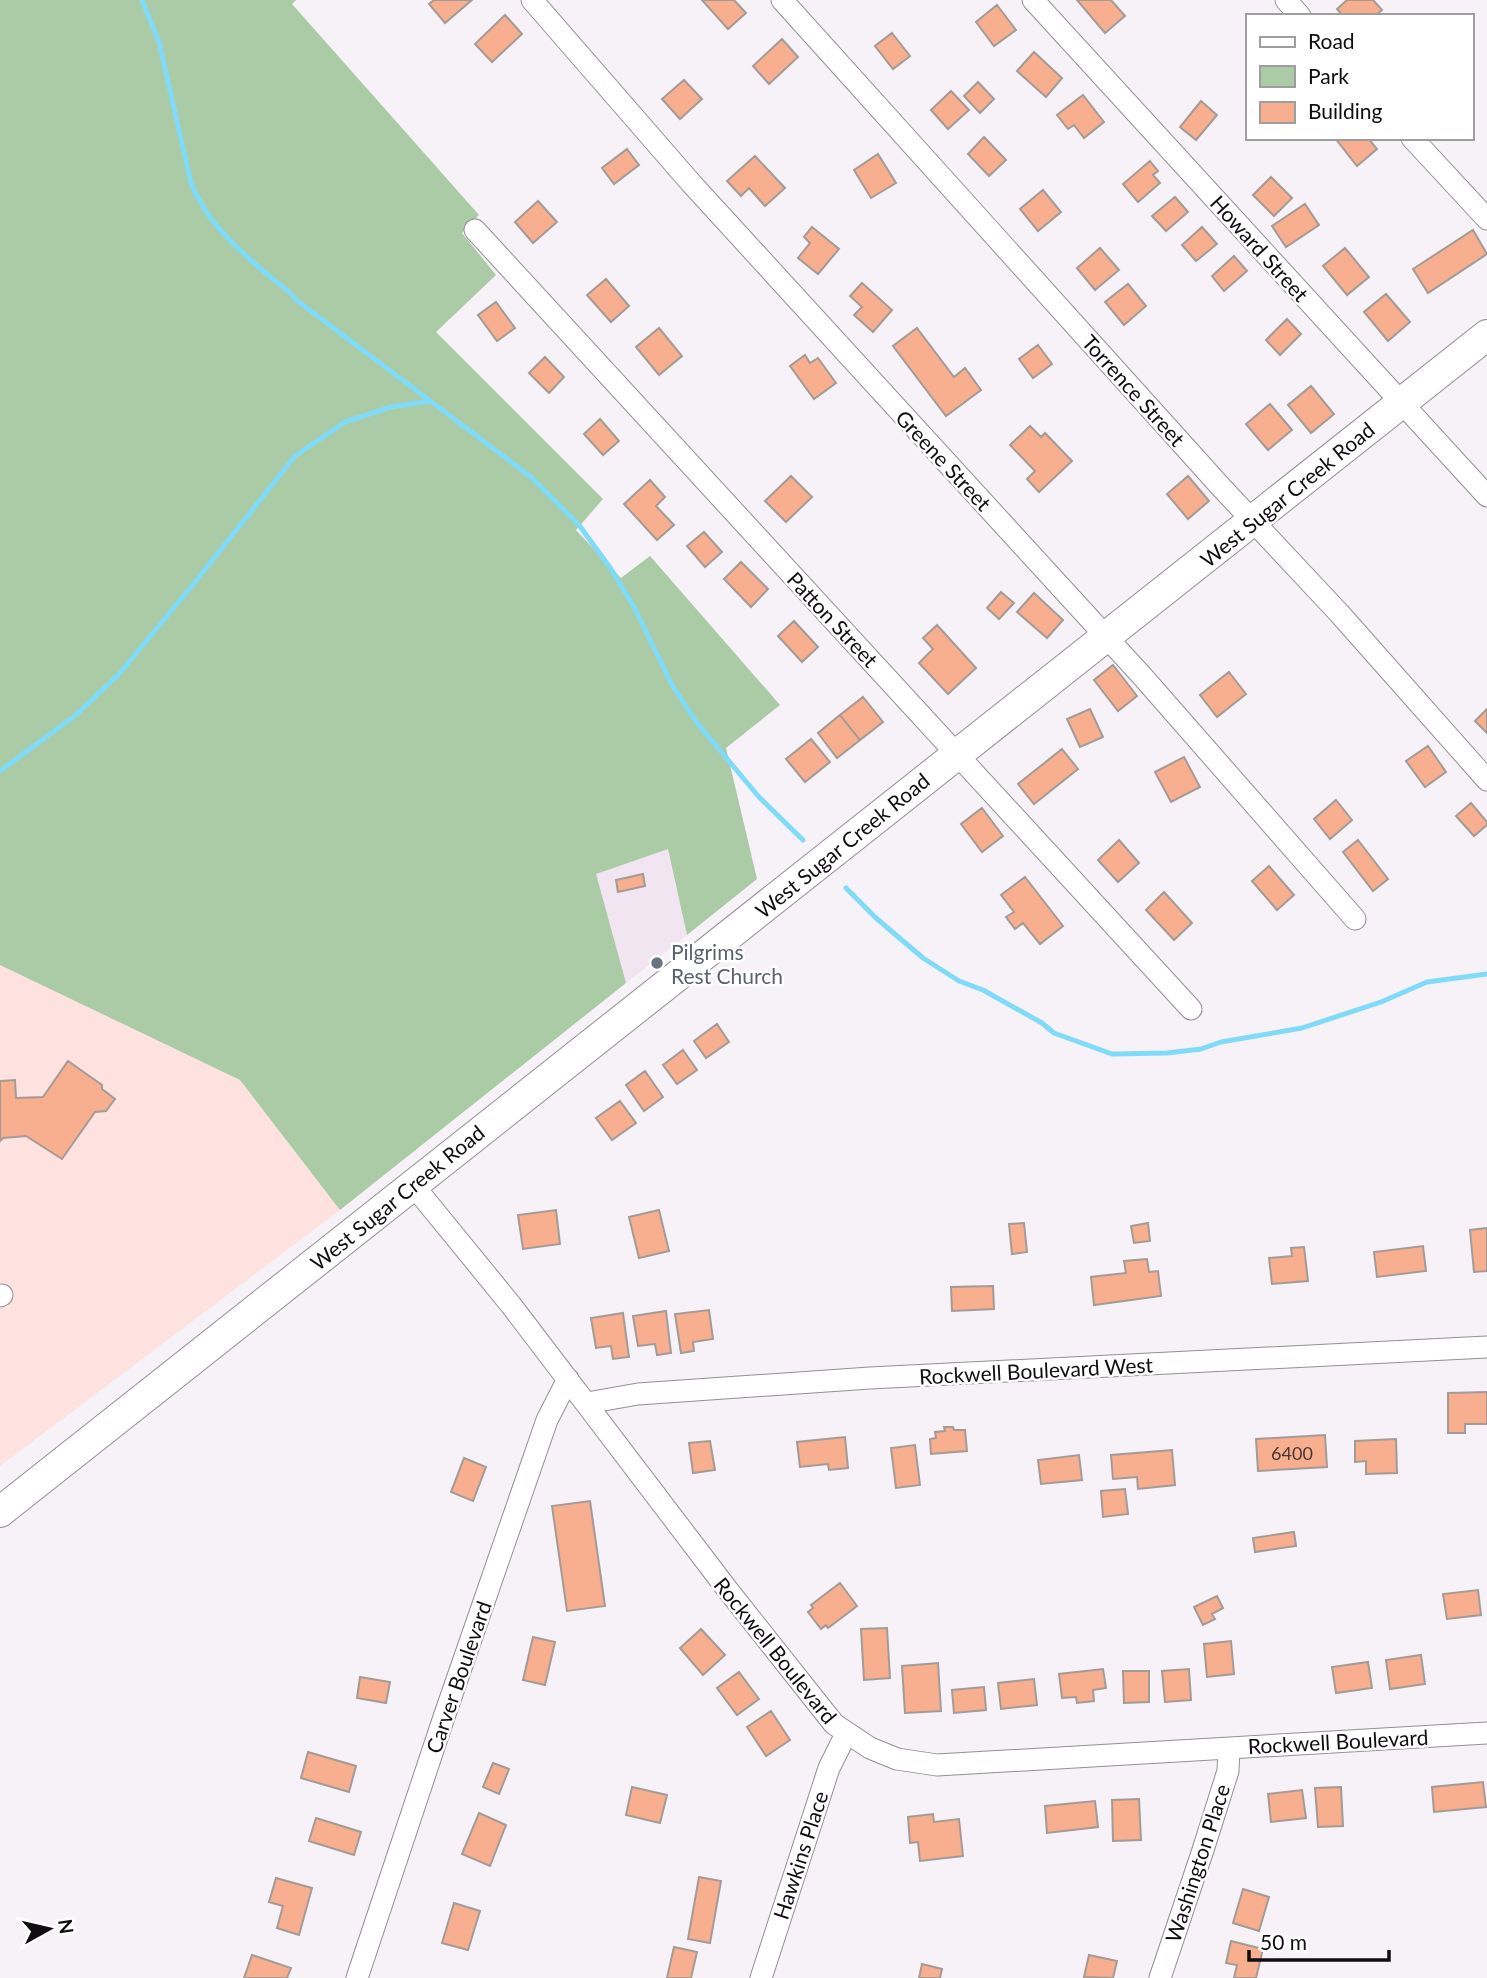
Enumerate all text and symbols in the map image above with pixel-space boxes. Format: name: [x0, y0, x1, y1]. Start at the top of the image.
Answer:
legend: [1246, 14, 1473, 140]
text: Road: [1308, 28, 1355, 53]
text: Park: [1308, 63, 1349, 88]
text: Building: [1308, 98, 1383, 123]
street label: Howard Street: [1206, 190, 1314, 306]
street label: Torrence Street: [1078, 329, 1191, 451]
street label: Greene Street: [891, 405, 997, 516]
street label: West Sugar Creek Road: [1195, 416, 1379, 572]
street label: Patton Street: [783, 566, 884, 672]
street label: West Sugar Creek Road: [750, 767, 934, 923]
place label: Pilgrims Rest Church: [671, 939, 783, 988]
marker: Pilgrims Rest Church: [649, 955, 665, 971]
street label: West Sugar Creek Road: [305, 1119, 489, 1275]
street label: Rockwell Boulevard West: [918, 1351, 1154, 1389]
house number: 6400: [1271, 1442, 1313, 1464]
street label: Rockwell Boulevard: [709, 1572, 843, 1728]
street label: Carver Boulevard: [420, 1598, 496, 1756]
street label: Rockwell Boulevard: [1247, 1724, 1429, 1758]
street label: Washington Place: [1160, 1781, 1234, 1945]
street label: Hawkins Place: [768, 1788, 832, 1922]
north arrow: [14, 1894, 84, 1964]
text: N: [54, 1918, 79, 1935]
scale bar: [1249, 1918, 1389, 1962]
text: 50 m: [1260, 1929, 1307, 1954]

